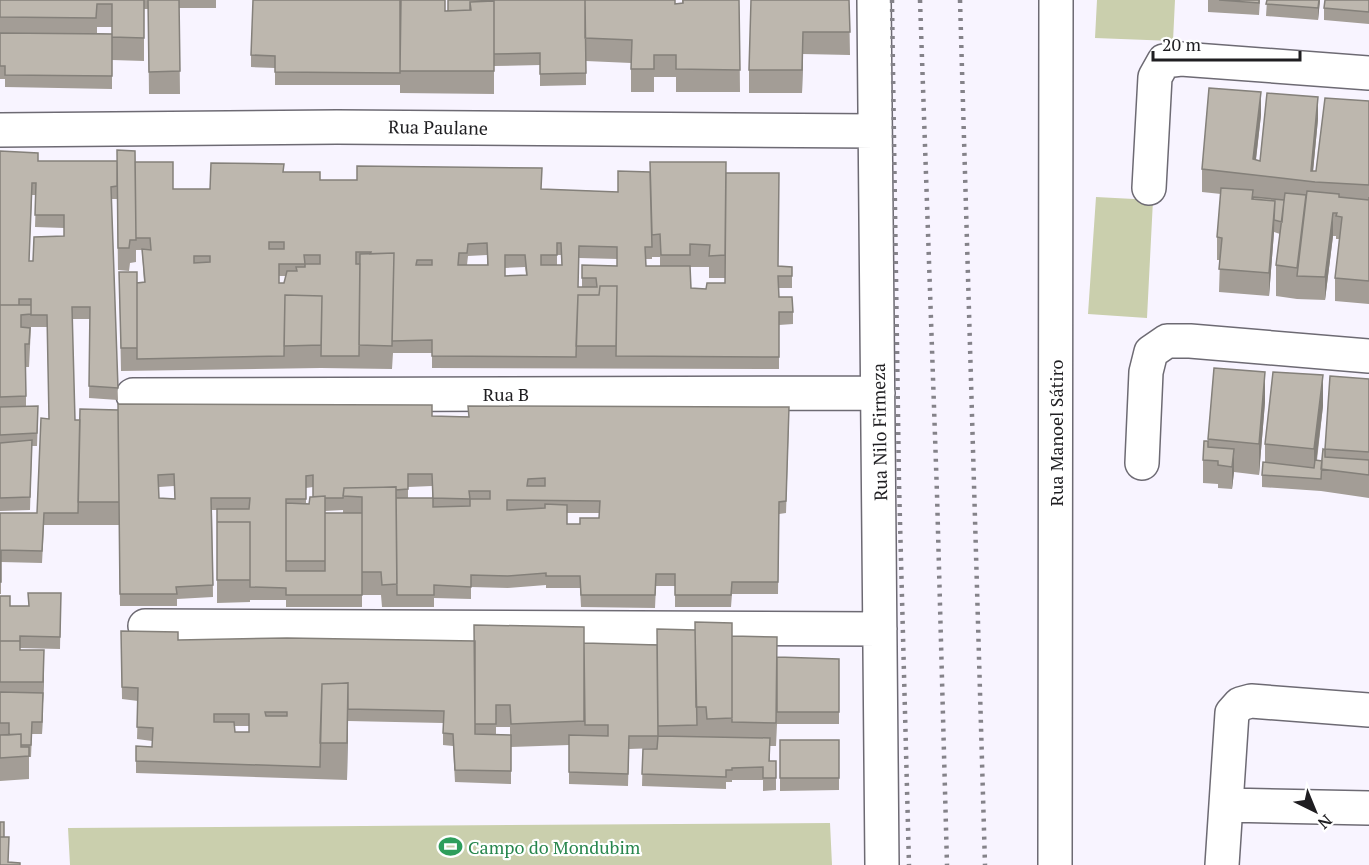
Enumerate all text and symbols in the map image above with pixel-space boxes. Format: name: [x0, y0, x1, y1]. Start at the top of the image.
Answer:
scale bar: [1153, 24, 1300, 62]
text: 20 m: [1162, 32, 1202, 56]
street label: Rua Paulane: [388, 114, 488, 140]
street label: Rua Manoel Sátiro: [1044, 359, 1068, 507]
street label: Rua Nilo Firmeza: [866, 363, 892, 501]
street label: Rua B: [483, 382, 529, 406]
north arrow: [1285, 781, 1345, 841]
text: N: [1313, 810, 1337, 834]
sports icon: Campo do Mondubim: [437, 834, 463, 860]
place label: Campo do Mondubim: [468, 835, 641, 859]

